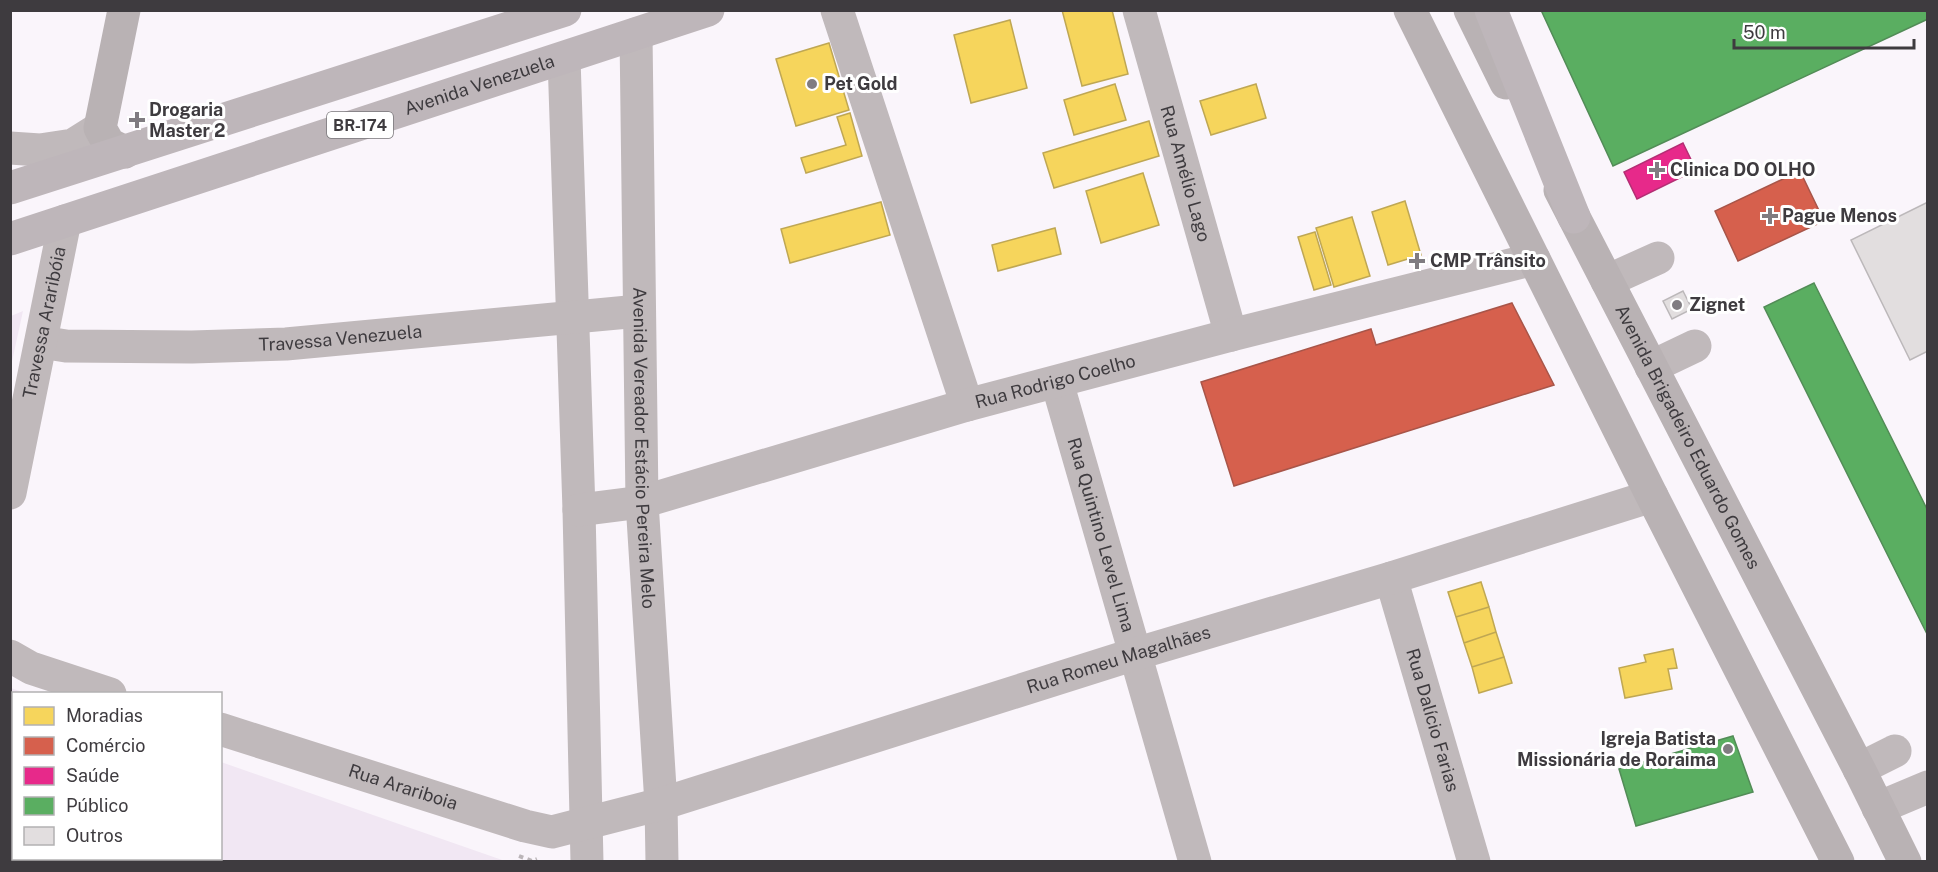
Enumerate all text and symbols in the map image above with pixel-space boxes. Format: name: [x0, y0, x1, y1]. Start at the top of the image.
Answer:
scale bar: [1734, 12, 1914, 50]
text: 50 m: [1743, 22, 1786, 43]
street label: Avenida Venezuela: [401, 50, 557, 119]
place label: Pet Gold: [824, 73, 897, 94]
marker: Pet Gold: [805, 77, 819, 91]
place label: Drogaria Master 2: [149, 99, 226, 141]
street label: Rua Amélio Lago: [1156, 103, 1215, 244]
road number: BR-174: [327, 112, 393, 138]
marker: Drogaria Master 2: [130, 113, 144, 127]
place label: Clinica DO OLHO: [1670, 159, 1816, 180]
marker: Clinica DO OLHO: [1648, 161, 1666, 179]
place label: Pague Menos: [1782, 205, 1897, 226]
marker: Pague Menos: [1763, 209, 1777, 223]
street label: Travessa Araribóia: [18, 245, 70, 400]
place label: CMP Trânsito: [1430, 250, 1546, 271]
marker: CMP Trânsito: [1408, 252, 1426, 270]
street label: Avenida Vereador Estácio Pereira Melo: [629, 287, 660, 609]
place label: Zignet: [1689, 294, 1745, 315]
marker: Zignet: [1670, 298, 1684, 312]
street label: Avenida Brigadeiro Eduardo Gomes: [1611, 301, 1765, 573]
street label: Travessa Venezuela: [258, 320, 423, 355]
street label: Rua Rodrigo Coelho: [973, 350, 1138, 412]
street label: Rua Quintino Level Lima: [1063, 435, 1139, 634]
street label: Rua Romeu Magalhães: [1024, 621, 1213, 698]
street label: Rua Dalício Farias: [1402, 646, 1464, 794]
legend: [12, 692, 222, 860]
text: Moradias: [66, 705, 143, 726]
place label: Igreja Batista Missionária de Roraima: [1517, 728, 1716, 770]
text: Comércio: [66, 735, 146, 756]
marker: Igreja Batista Missionária de Roraima: [1721, 742, 1735, 756]
street label: Rua Arariboia: [346, 760, 460, 814]
text: Saúde: [66, 765, 119, 786]
text: Público: [66, 795, 128, 816]
text: Outros: [66, 825, 123, 846]

